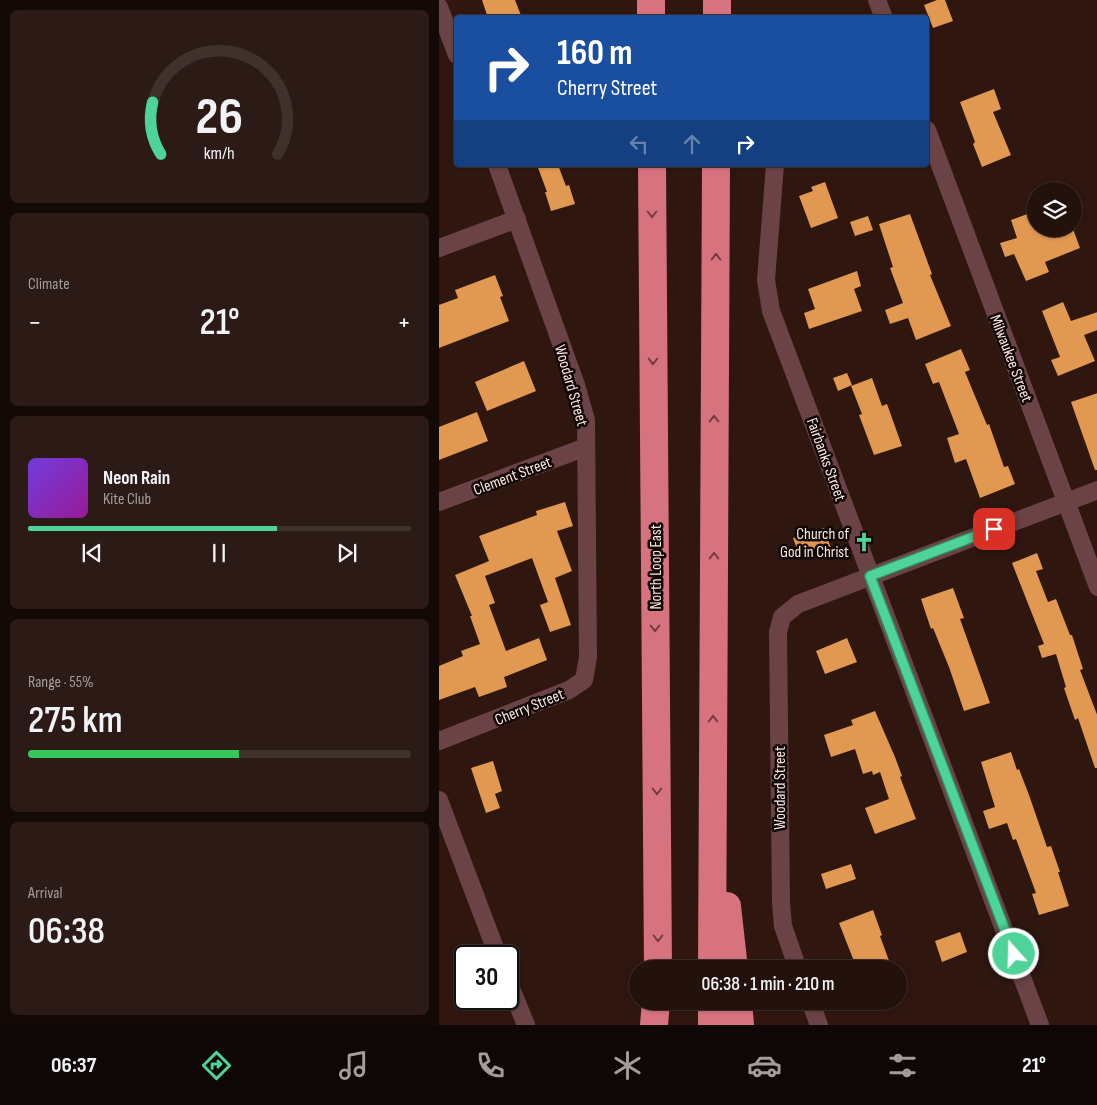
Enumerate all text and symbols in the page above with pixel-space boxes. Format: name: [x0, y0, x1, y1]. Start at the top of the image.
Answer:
text: 160 m: [557, 32, 633, 75]
icon: right: [474, 35, 539, 100]
text: Cherry Street: [557, 75, 657, 102]
text: 26: [196, 86, 243, 149]
icon: left: [625, 130, 653, 158]
icon: ahead: [678, 130, 706, 158]
icon: right: [731, 130, 759, 158]
text: km/h: [204, 143, 235, 164]
map controls: [1027, 182, 1082, 237]
button: layers: [1027, 182, 1082, 237]
one-way arrow: [647, 210, 657, 218]
one-way arrow: [711, 253, 721, 260]
text: Climate: [28, 275, 70, 294]
text: 21°: [199, 300, 240, 345]
text: −: [28, 306, 42, 339]
text: +: [397, 306, 411, 339]
street label: Milwaukee Street: [985, 312, 1036, 405]
street label: Woodard Street: [550, 343, 591, 428]
one-way arrow: [648, 358, 658, 365]
one-way arrow: [709, 415, 720, 423]
street label: Fairbanks Street: [802, 415, 849, 504]
street label: Clement Street: [471, 453, 554, 500]
text: Neon Rain: [103, 467, 170, 490]
text: Kite Club: [103, 490, 151, 509]
pin: [973, 508, 1015, 550]
icon: arrive: [980, 515, 1008, 543]
street label: North Loop East: [647, 524, 666, 610]
place label: Church of God in Christ: [780, 525, 849, 562]
church icon: Church of God in Christ: [853, 531, 875, 553]
icon: previous: [78, 539, 106, 567]
icon: pause: [205, 539, 233, 567]
icon: next: [333, 539, 361, 567]
one-way arrow: [709, 552, 719, 560]
one-way arrow: [650, 625, 660, 633]
text: Range · 55%: [28, 673, 94, 692]
street label: Cherry Street: [492, 685, 567, 730]
text: 275 km: [28, 698, 123, 743]
one-way arrow: [708, 714, 718, 722]
street label: Woodard Street: [771, 746, 790, 830]
one-way arrow: [652, 788, 662, 795]
text: Arrival: [28, 884, 62, 903]
text: 06:38: [28, 909, 105, 954]
position arrow: [987, 927, 1039, 979]
one-way arrow: [653, 934, 663, 942]
speed limit sign: 30: [454, 945, 519, 1010]
text: 06:38 · 1 min · 210 m: [702, 973, 834, 996]
icon: directions: [199, 1048, 234, 1083]
icon: music: [336, 1048, 371, 1083]
icon: phone: [473, 1048, 508, 1083]
icon: climate: [610, 1048, 645, 1083]
icon: car: [747, 1048, 782, 1083]
icon: filters: [885, 1048, 920, 1083]
text: 06:37: [51, 1052, 96, 1079]
text: 21°: [1022, 1052, 1046, 1079]

